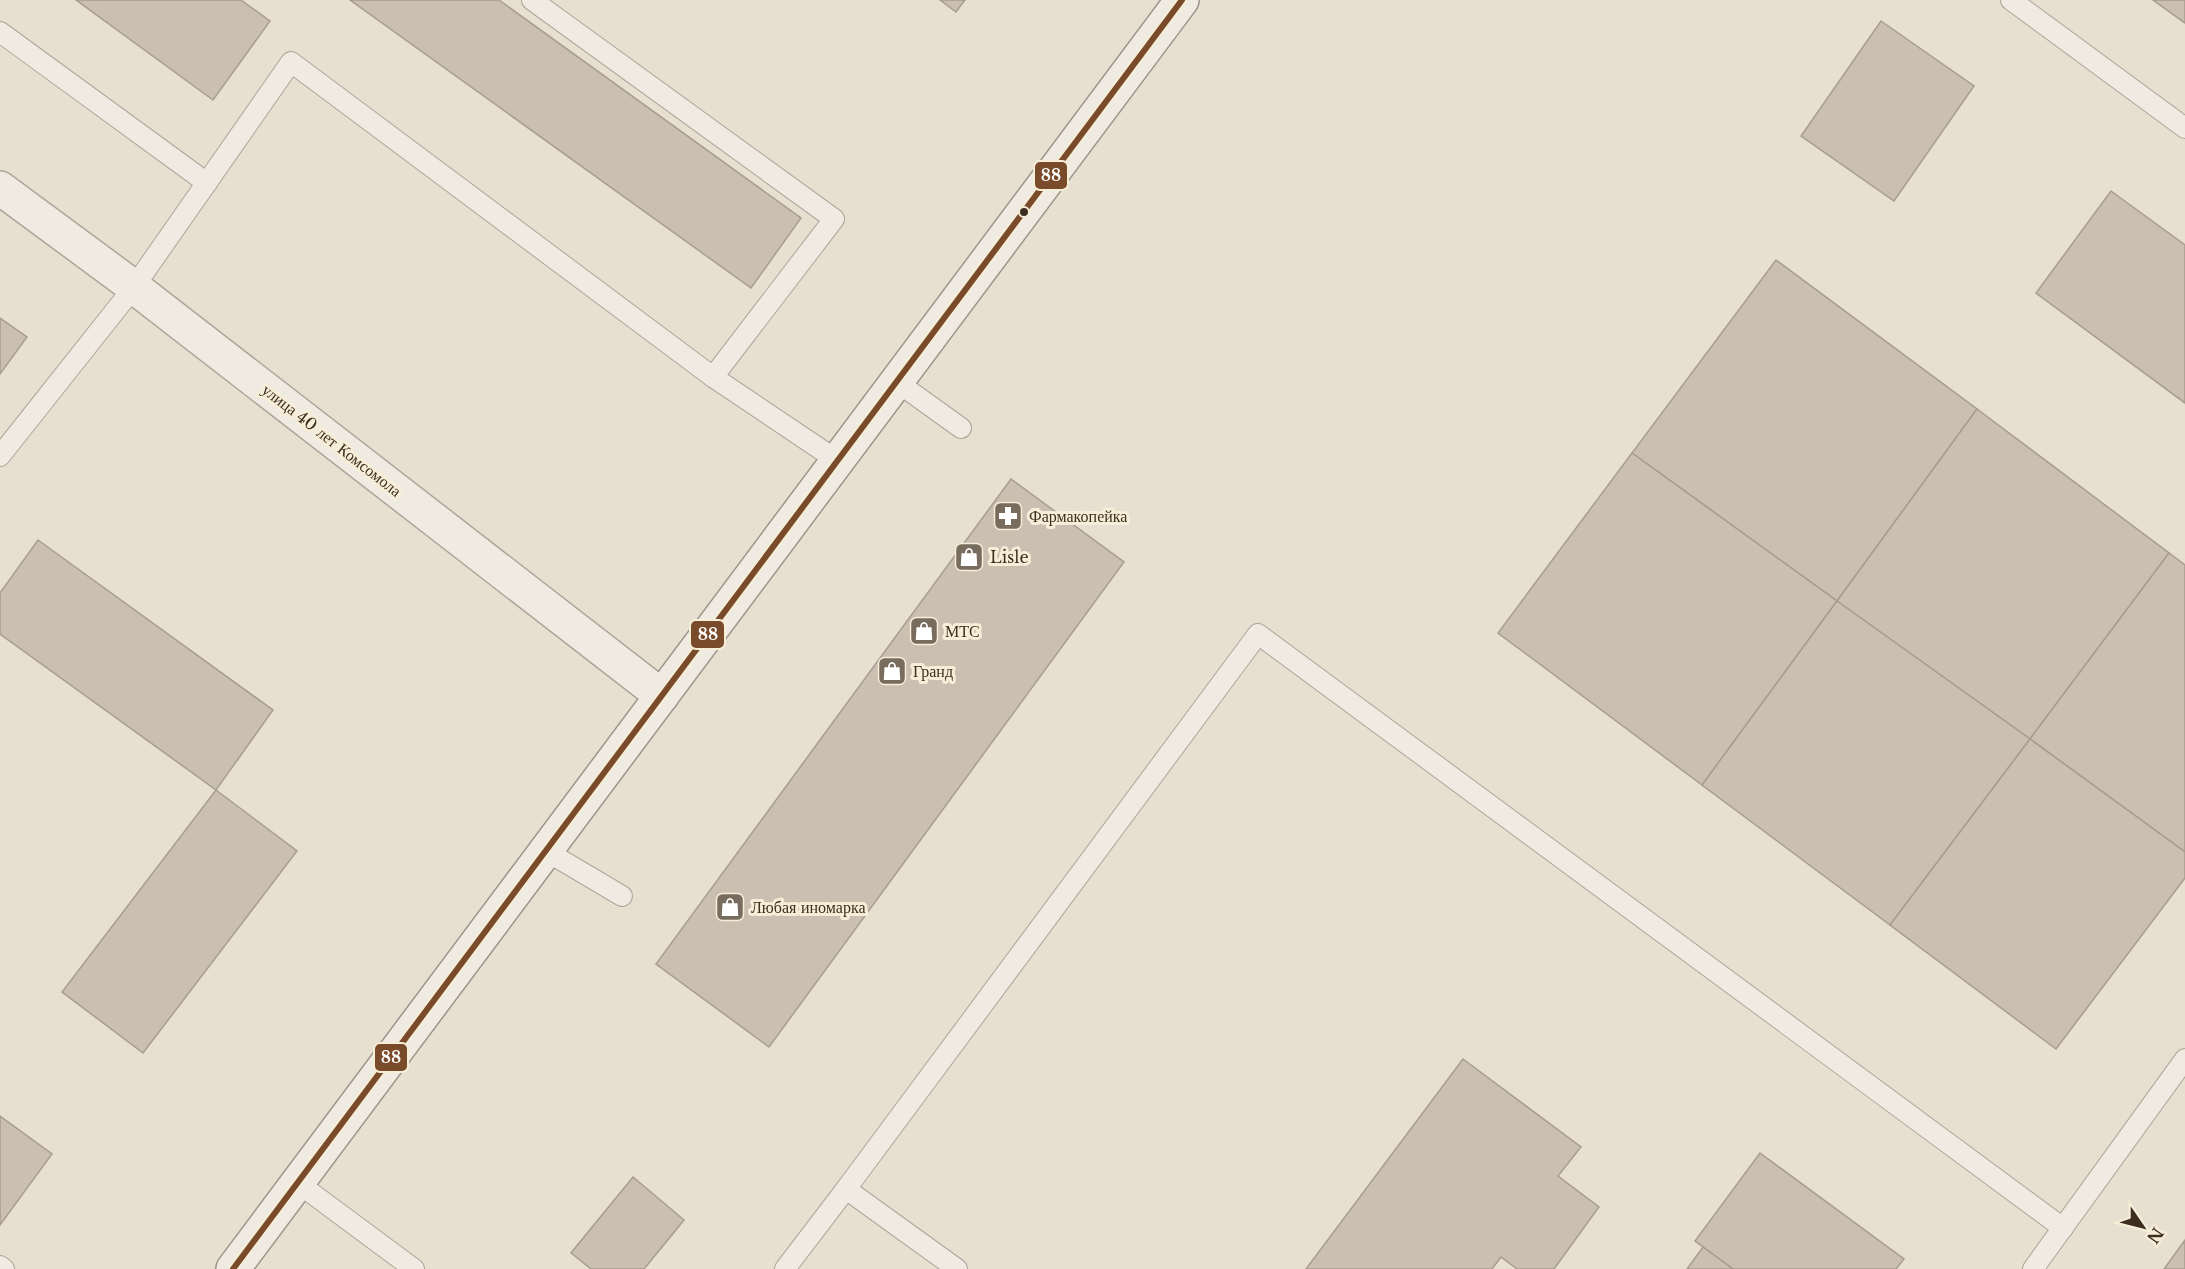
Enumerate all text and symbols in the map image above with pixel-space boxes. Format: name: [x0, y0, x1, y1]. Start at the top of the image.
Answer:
line badge: 88: [1034, 161, 1068, 190]
text: 88: [1041, 165, 1061, 185]
unlabelled marker: [1018, 206, 1030, 218]
street label: улица 40 лет Комсомола: [258, 379, 406, 501]
pharmacy icon: Фармакопейка: [992, 500, 1024, 532]
place label: Фармакопейка: [1029, 506, 1127, 526]
shop icon: Lisle: [953, 541, 985, 573]
place label: Lisle: [990, 547, 1029, 567]
shop icon: МТС: [908, 615, 940, 647]
line badge: 88: [690, 620, 725, 649]
place label: МТС: [945, 621, 980, 641]
text: 88: [698, 624, 718, 644]
shop icon: Гранд: [876, 655, 908, 687]
place label: Гранд: [913, 661, 953, 681]
shop icon: Любая иномарка: [714, 891, 746, 923]
place label: Любая иномарка: [751, 897, 866, 917]
line badge: 88: [374, 1043, 408, 1072]
text: 88: [381, 1047, 401, 1067]
north arrow: [2113, 1197, 2173, 1257]
text: N: [2143, 1224, 2168, 1248]

